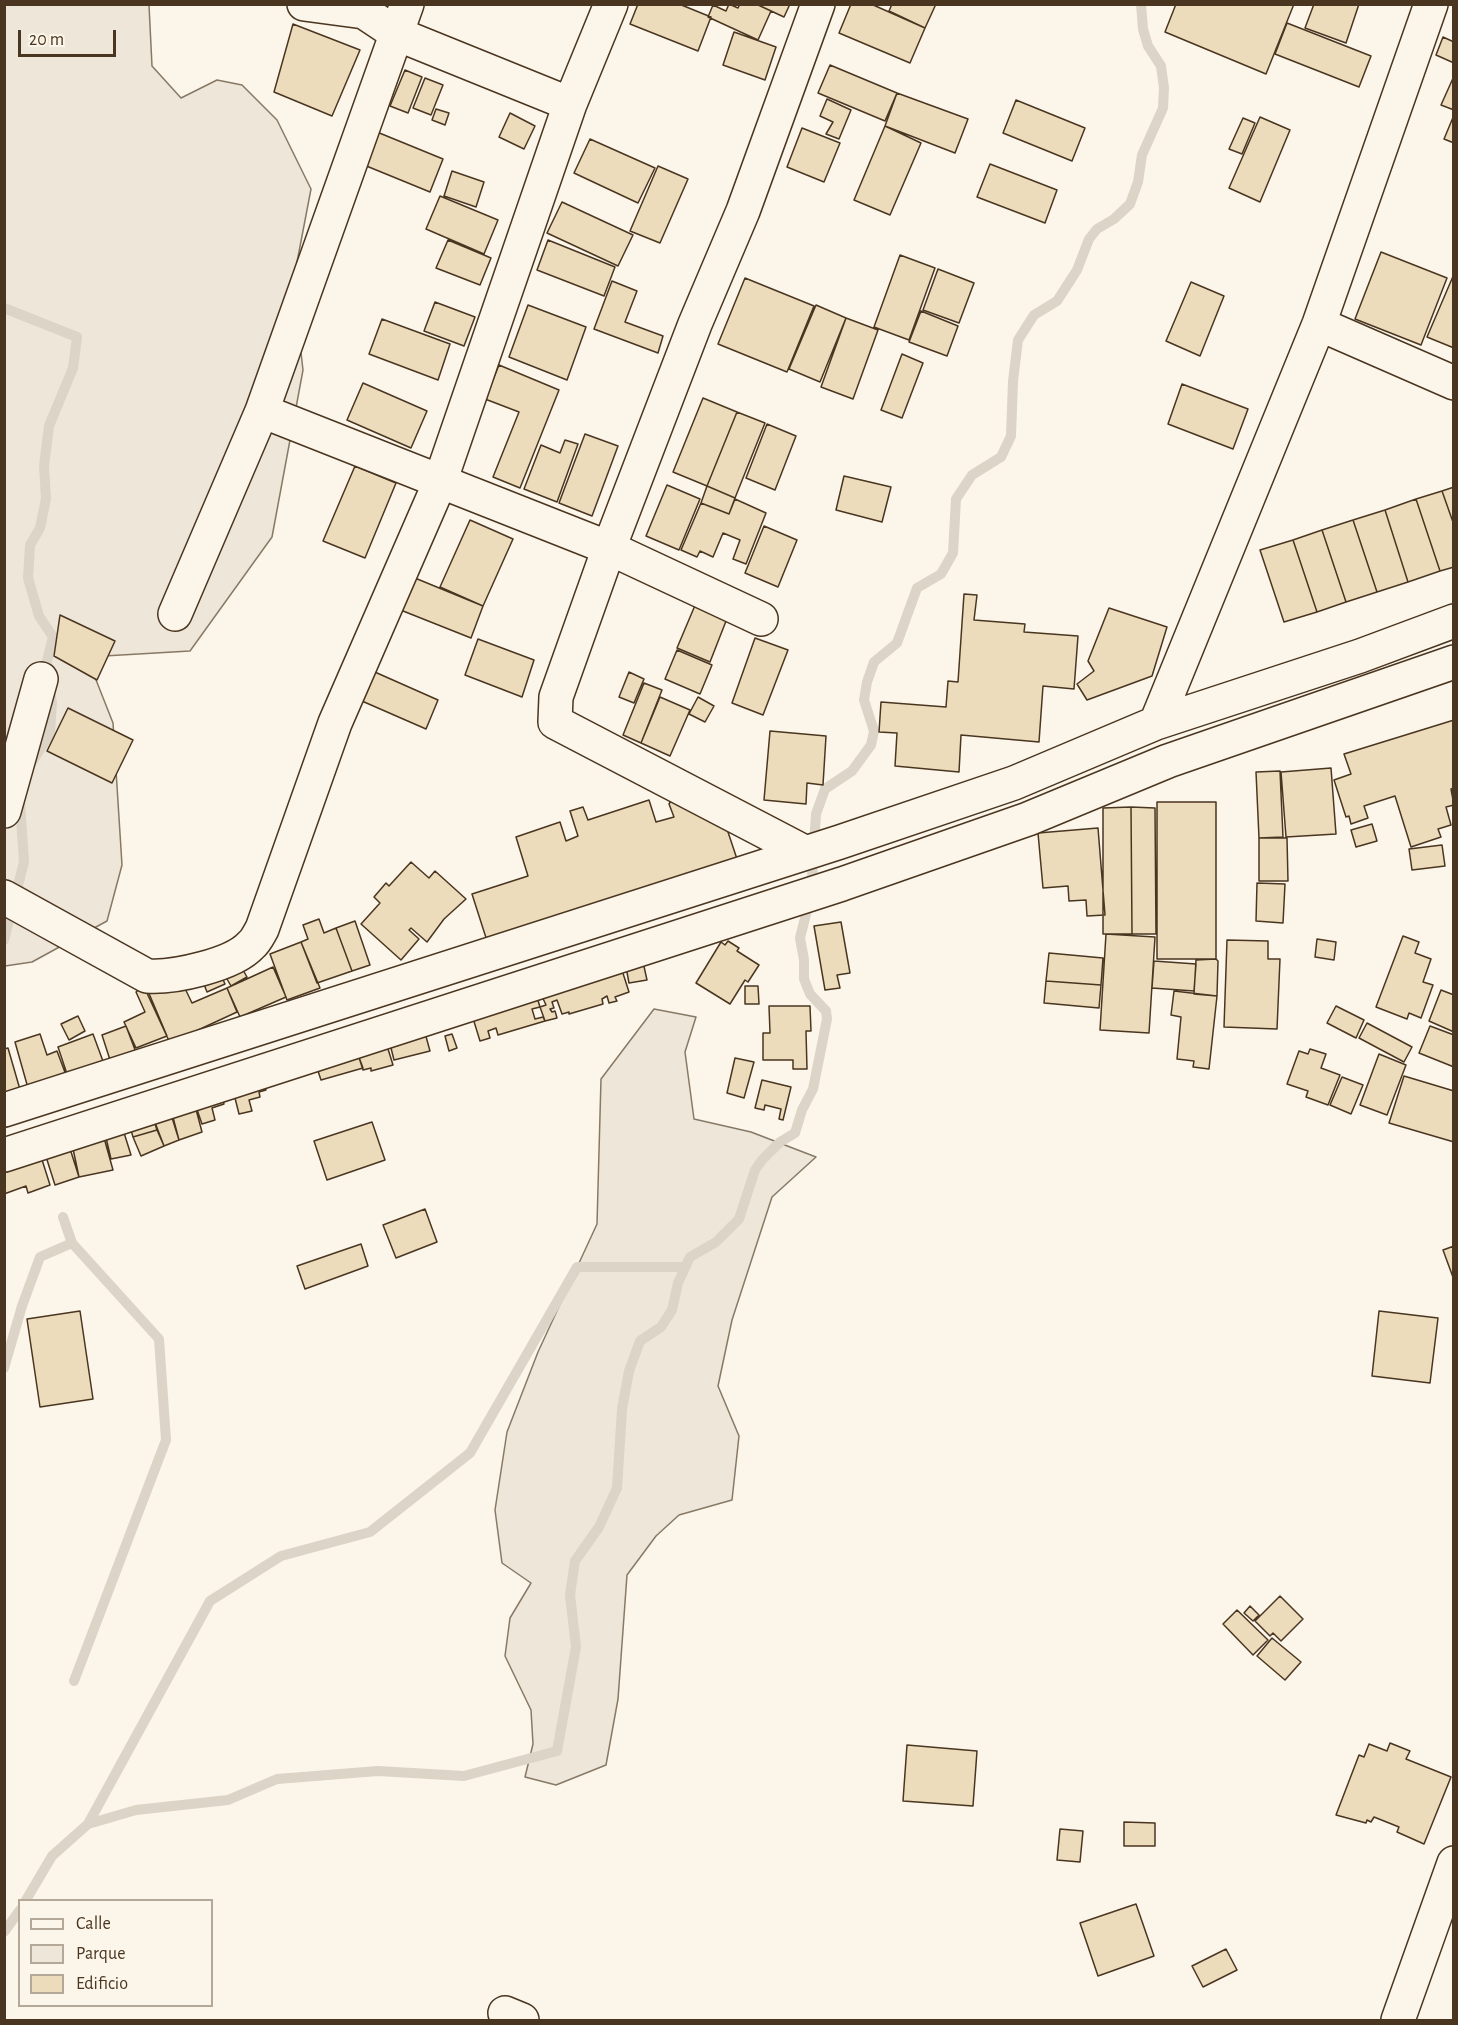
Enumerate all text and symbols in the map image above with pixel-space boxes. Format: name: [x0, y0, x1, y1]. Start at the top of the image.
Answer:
scale bar: [21, 18, 118, 56]
text: 20 m: [29, 31, 64, 49]
legend: [18, 1899, 213, 2007]
text: Calle: [76, 1915, 111, 1933]
text: Parque: [76, 1945, 125, 1963]
text: Edificio: [76, 1975, 128, 1993]

